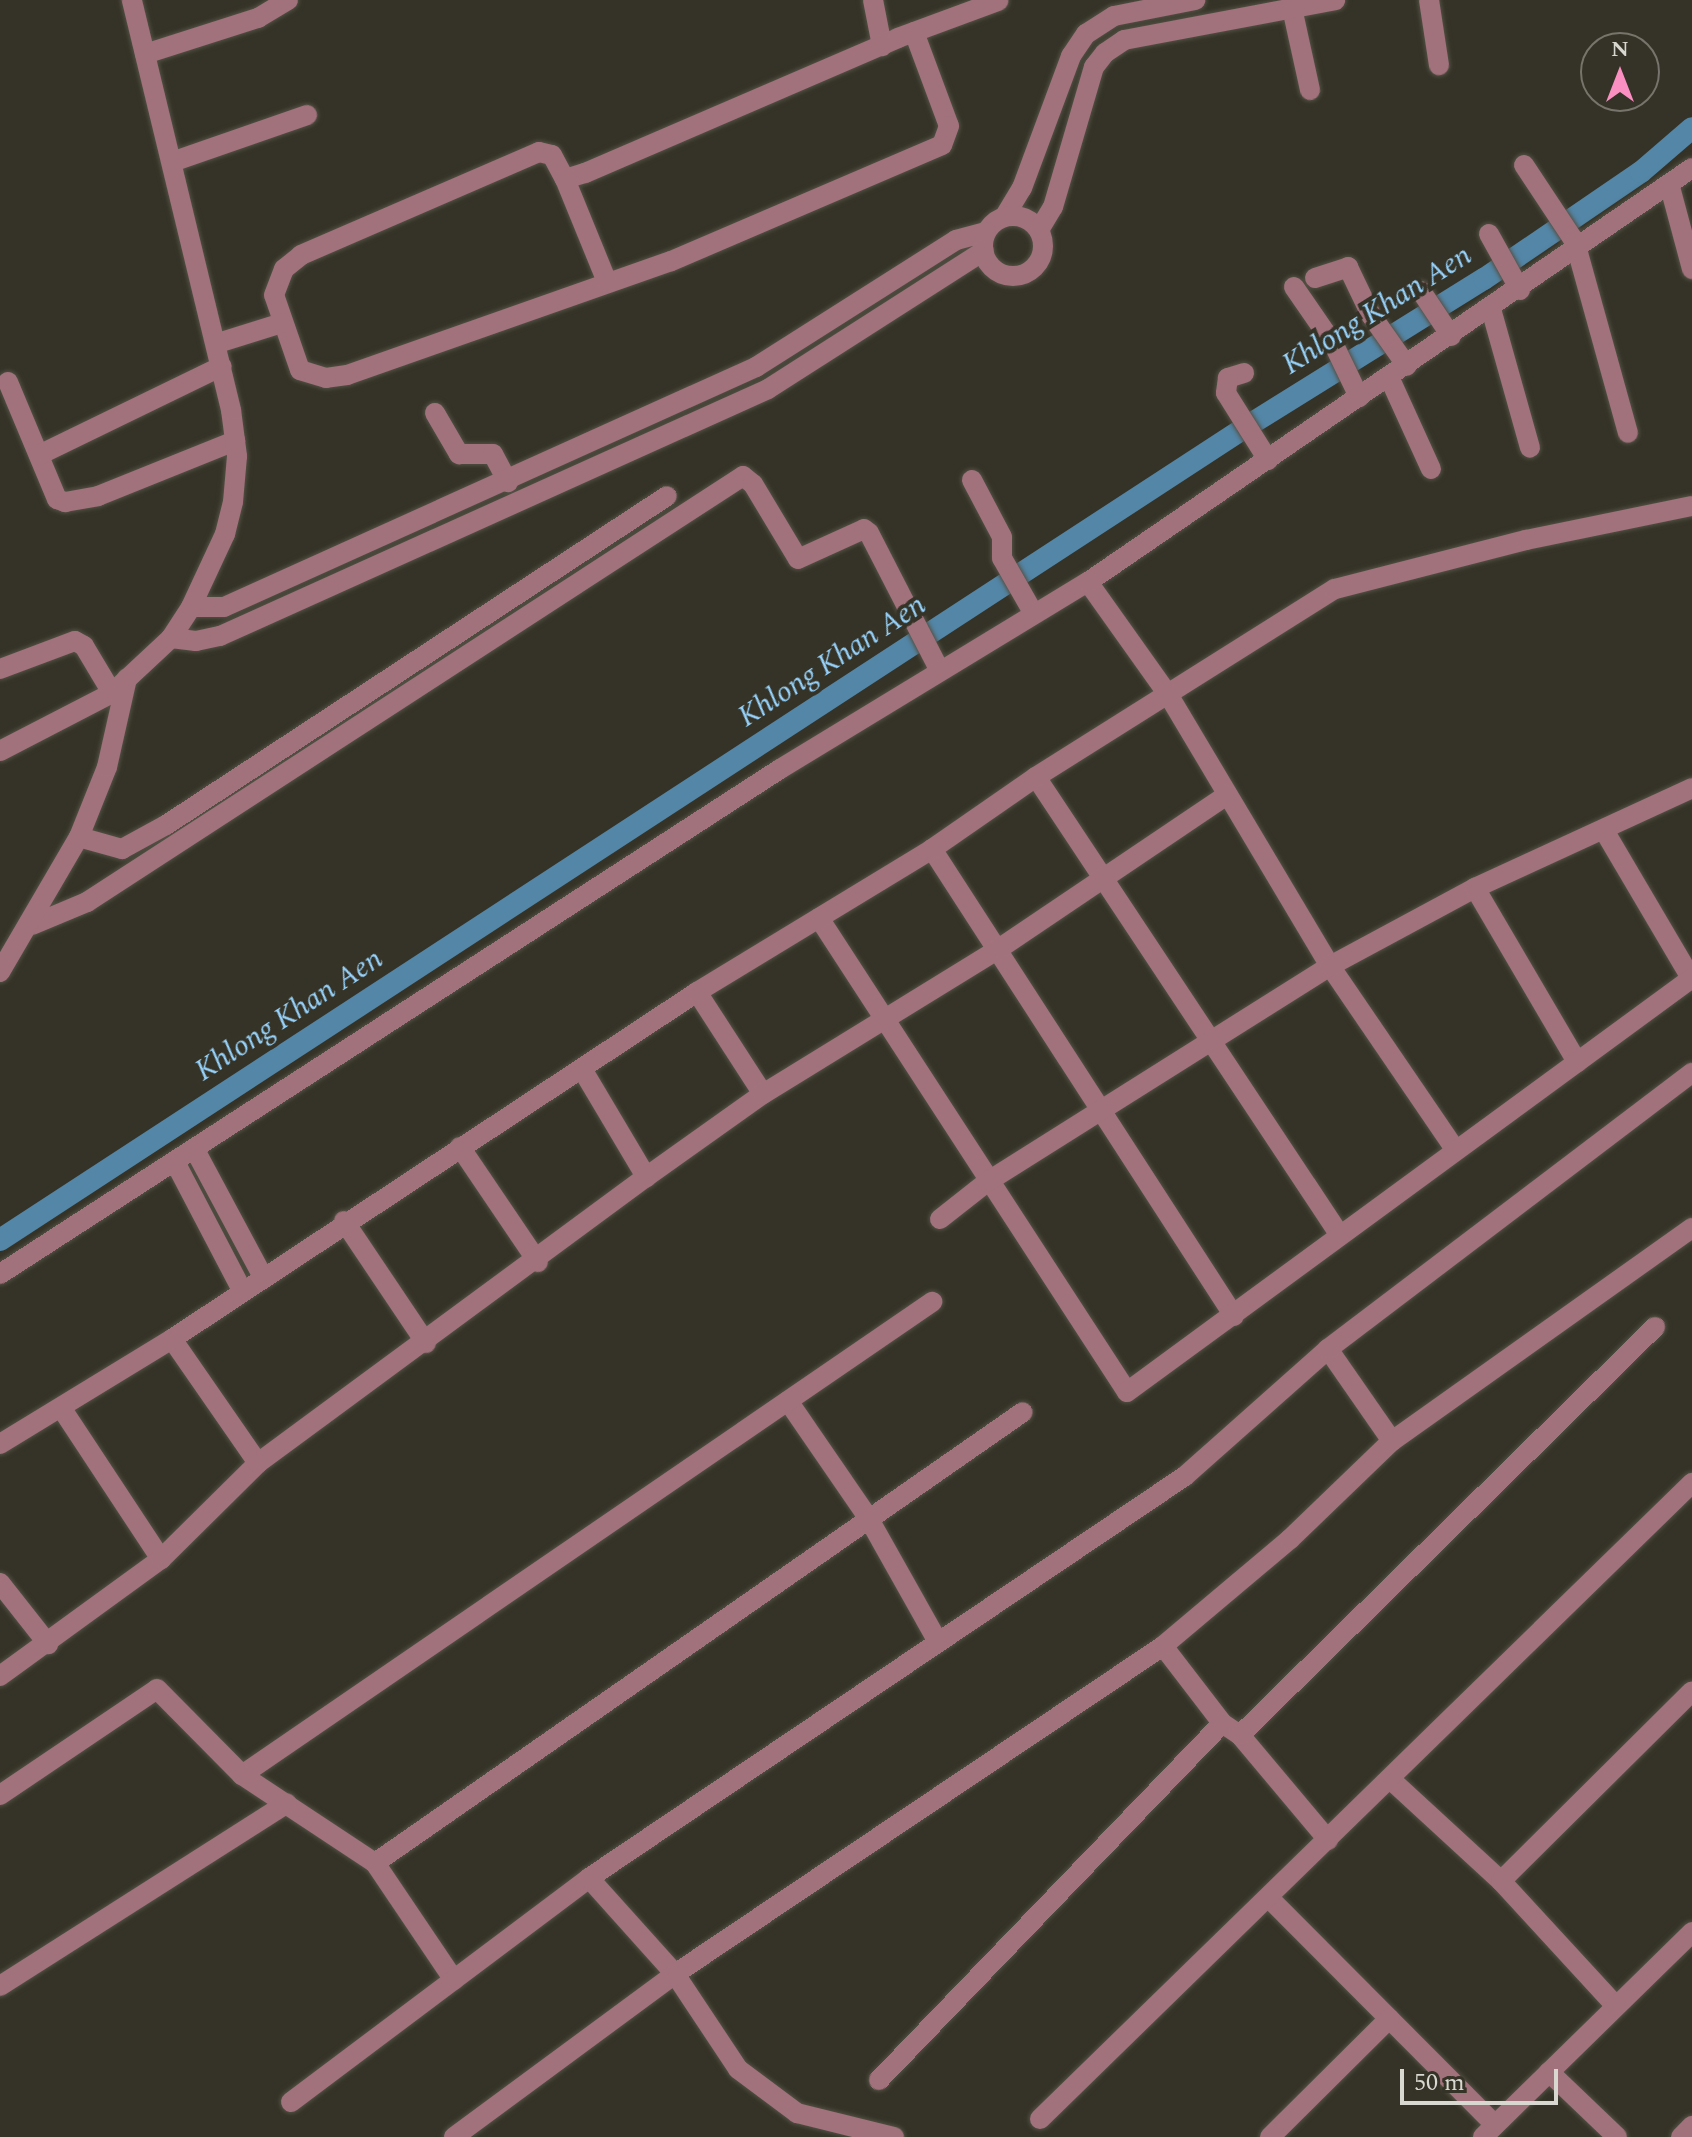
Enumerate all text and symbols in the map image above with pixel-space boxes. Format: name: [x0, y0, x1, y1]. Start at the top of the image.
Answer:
north arrow: [1580, 32, 1660, 112]
text: N: [1611, 33, 1629, 66]
water label: Khlong Khan Aen: [1276, 237, 1478, 383]
water label: Khlong Khan Aen: [731, 587, 933, 735]
water label: Khlong Khan Aen: [188, 941, 390, 1089]
scale bar: [1404, 2053, 1562, 2103]
text: 50 m: [1414, 2065, 1465, 2101]

